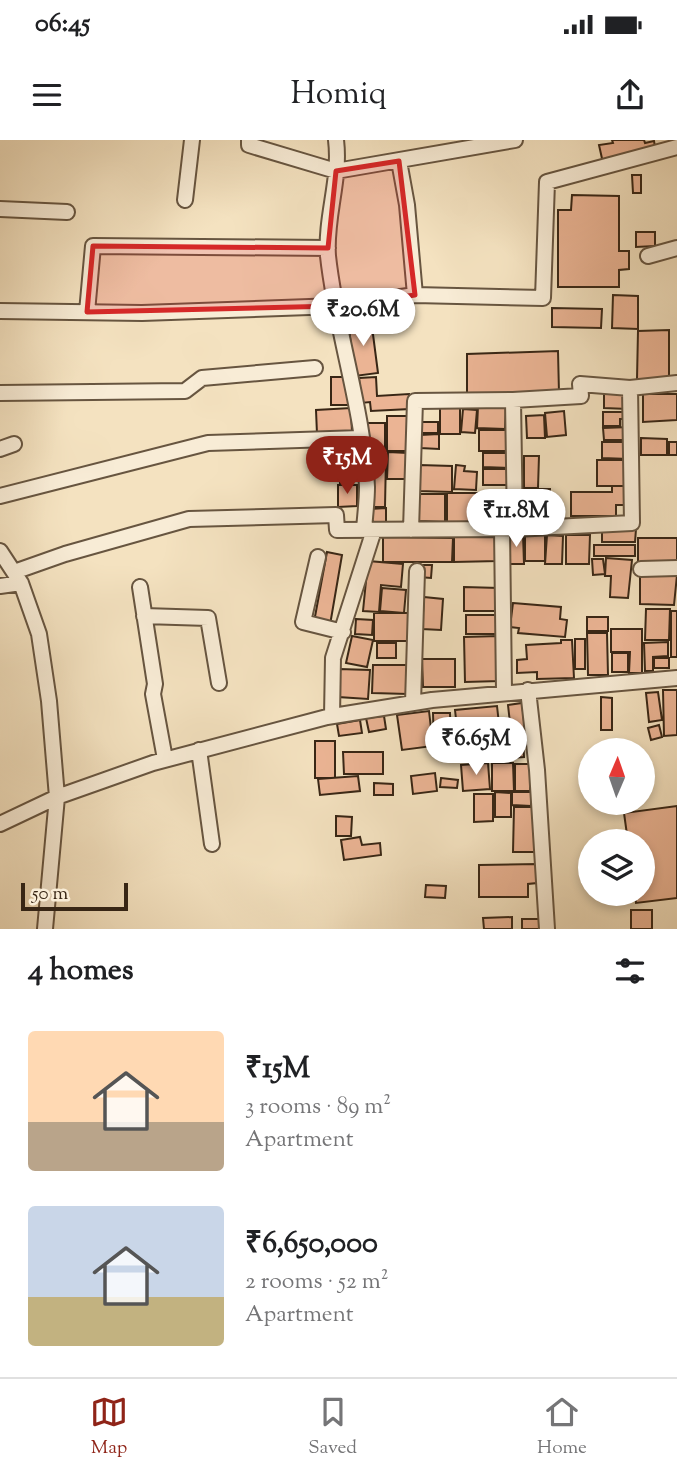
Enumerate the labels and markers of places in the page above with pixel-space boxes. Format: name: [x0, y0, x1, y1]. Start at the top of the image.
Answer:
pin: ₹20.6M: [306, 288, 420, 348]
pin: ₹15M: [306, 436, 388, 496]
pin: ₹11.8M: [459, 490, 573, 549]
pin: ₹6.65M: [419, 718, 533, 777]

